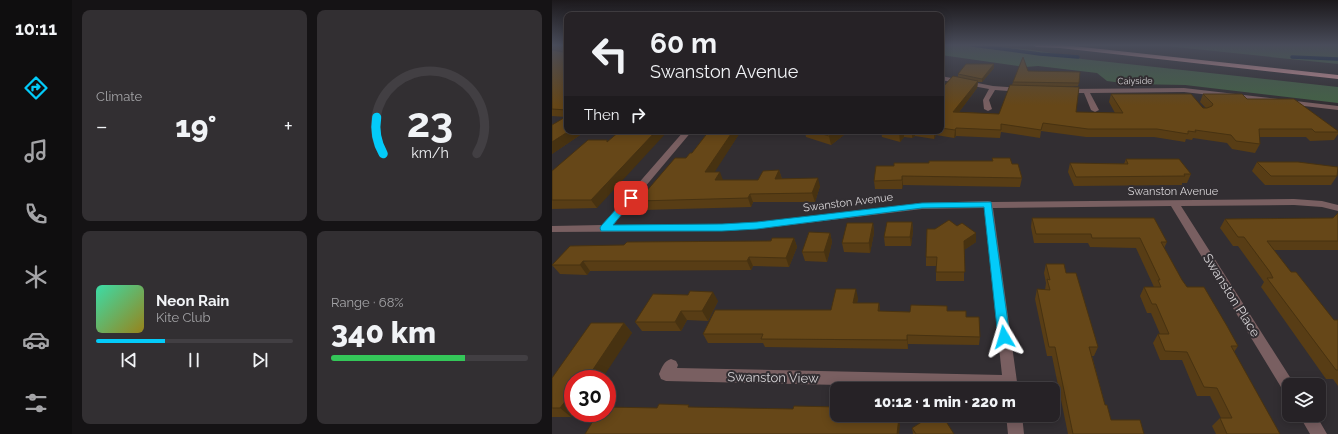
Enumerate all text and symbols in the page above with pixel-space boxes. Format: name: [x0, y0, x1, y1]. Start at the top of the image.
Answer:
text: 10:11: [15, 18, 57, 39]
text: 60 m: [650, 27, 717, 60]
icon: left: [584, 28, 636, 80]
text: Swanston Avenue: [650, 61, 798, 82]
icon: directions: [22, 74, 50, 102]
street label: Caiyside: [1117, 76, 1153, 86]
text: Climate: [96, 89, 142, 104]
text: 23: [406, 97, 453, 146]
icon: right: [627, 104, 649, 126]
text: Then: [584, 106, 619, 124]
text: 19°: [175, 109, 216, 144]
text: −: [96, 113, 108, 139]
text: +: [284, 113, 293, 139]
icon: music: [22, 137, 50, 165]
text: km/h: [411, 144, 448, 160]
pin: [614, 181, 648, 215]
street label: Swanston Avenue: [1128, 185, 1219, 198]
icon: arrive: [620, 187, 642, 209]
street label: Swanston Avenue: [802, 190, 894, 214]
icon: phone: [22, 200, 50, 228]
street label: Swanston Place: [1200, 251, 1263, 340]
icon: climate: [22, 263, 50, 291]
text: Neon Rain: [156, 292, 229, 310]
text: Range · 68%: [331, 295, 404, 310]
text: Kite Club: [156, 310, 211, 325]
text: 340 km: [331, 315, 436, 350]
position arrow: [983, 316, 1025, 358]
icon: car: [22, 326, 50, 354]
icon: previous: [118, 349, 140, 371]
icon: pause: [183, 349, 205, 371]
icon: next: [249, 349, 271, 371]
street label: Swanston View: [727, 369, 819, 386]
speed limit sign: 30: [564, 370, 616, 422]
map controls: [1282, 378, 1326, 422]
button: layers: [1282, 378, 1326, 422]
icon: filters: [22, 389, 50, 417]
text: 10:12 · 1 min · 220 m: [874, 393, 1016, 411]

